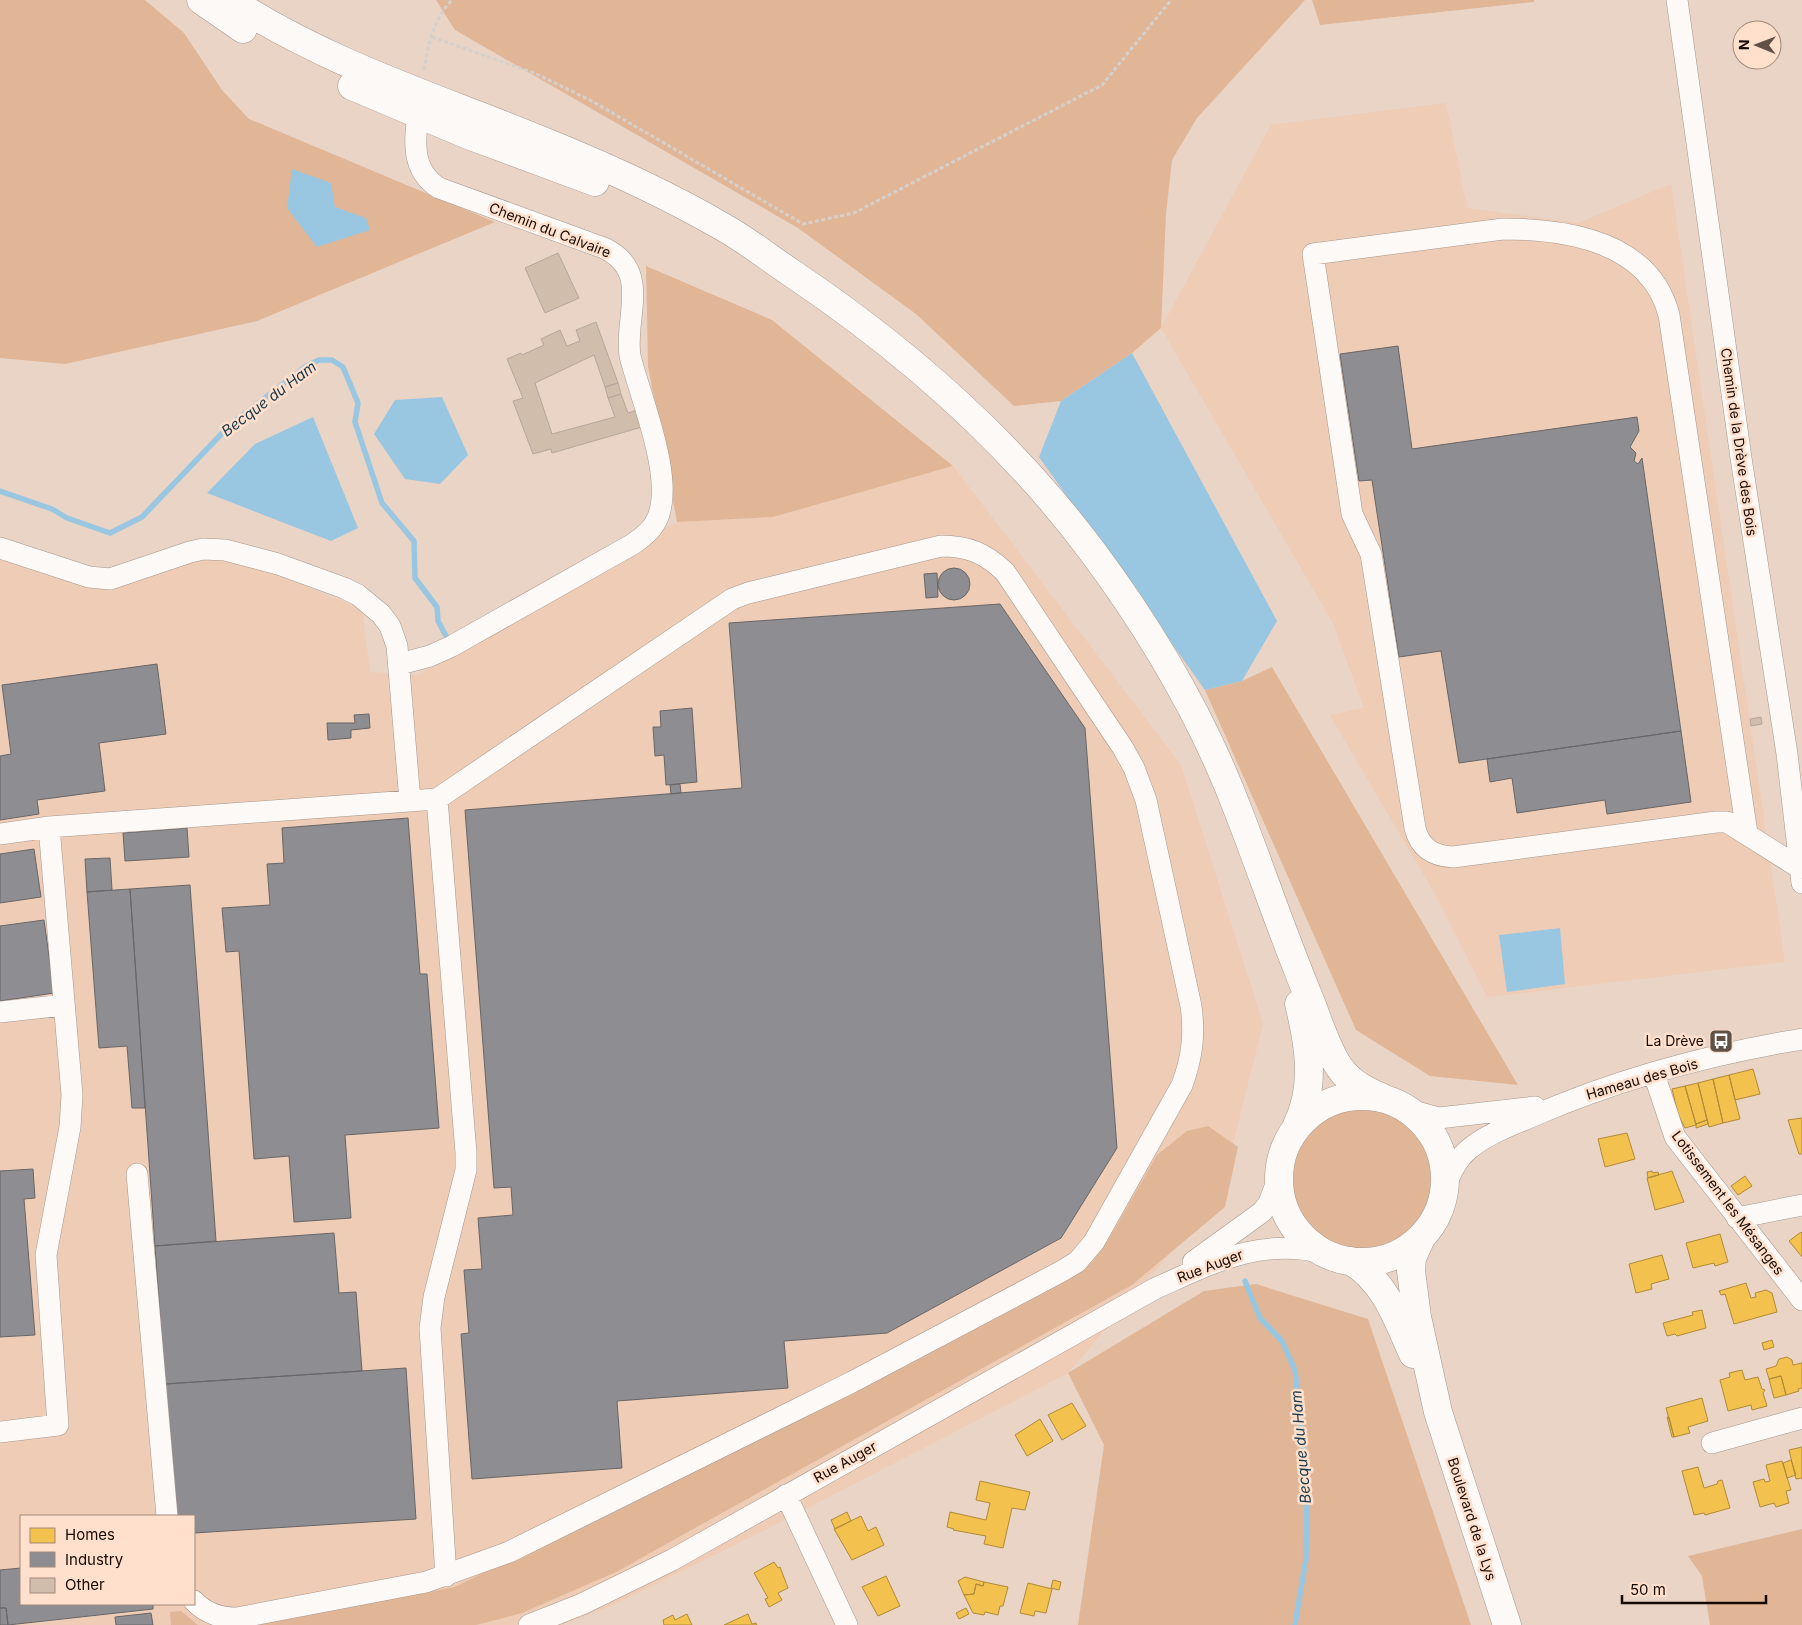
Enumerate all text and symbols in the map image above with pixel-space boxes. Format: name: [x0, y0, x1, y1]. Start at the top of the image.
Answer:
north arrow: [1732, 20, 1782, 70]
text: N: [1735, 39, 1752, 50]
street label: Chemin du Calvaire: [487, 198, 613, 261]
street label: Chemin de la Drève des Bois: [1718, 347, 1761, 537]
water label: Becque du Ham: [218, 357, 320, 440]
bus stop icon: La Drève: [1708, 1028, 1734, 1054]
place label: La Drève: [1645, 1032, 1704, 1049]
street label: Hameau des Bois: [1584, 1054, 1700, 1103]
street label: Lotissement les Mésanges: [1669, 1127, 1788, 1278]
street label: Rue Auger: [1174, 1245, 1245, 1286]
water label: Becque du Ham: [1286, 1390, 1315, 1505]
street label: Rue Auger: [810, 1437, 879, 1486]
street label: Boulevard de la Lys: [1445, 1455, 1500, 1583]
legend: [20, 1515, 195, 1605]
text: Homes: [65, 1525, 115, 1544]
text: Industry: [65, 1550, 124, 1569]
scale bar: [1622, 1572, 1766, 1604]
text: Other: [65, 1575, 105, 1594]
text: 50 m: [1630, 1580, 1666, 1599]

